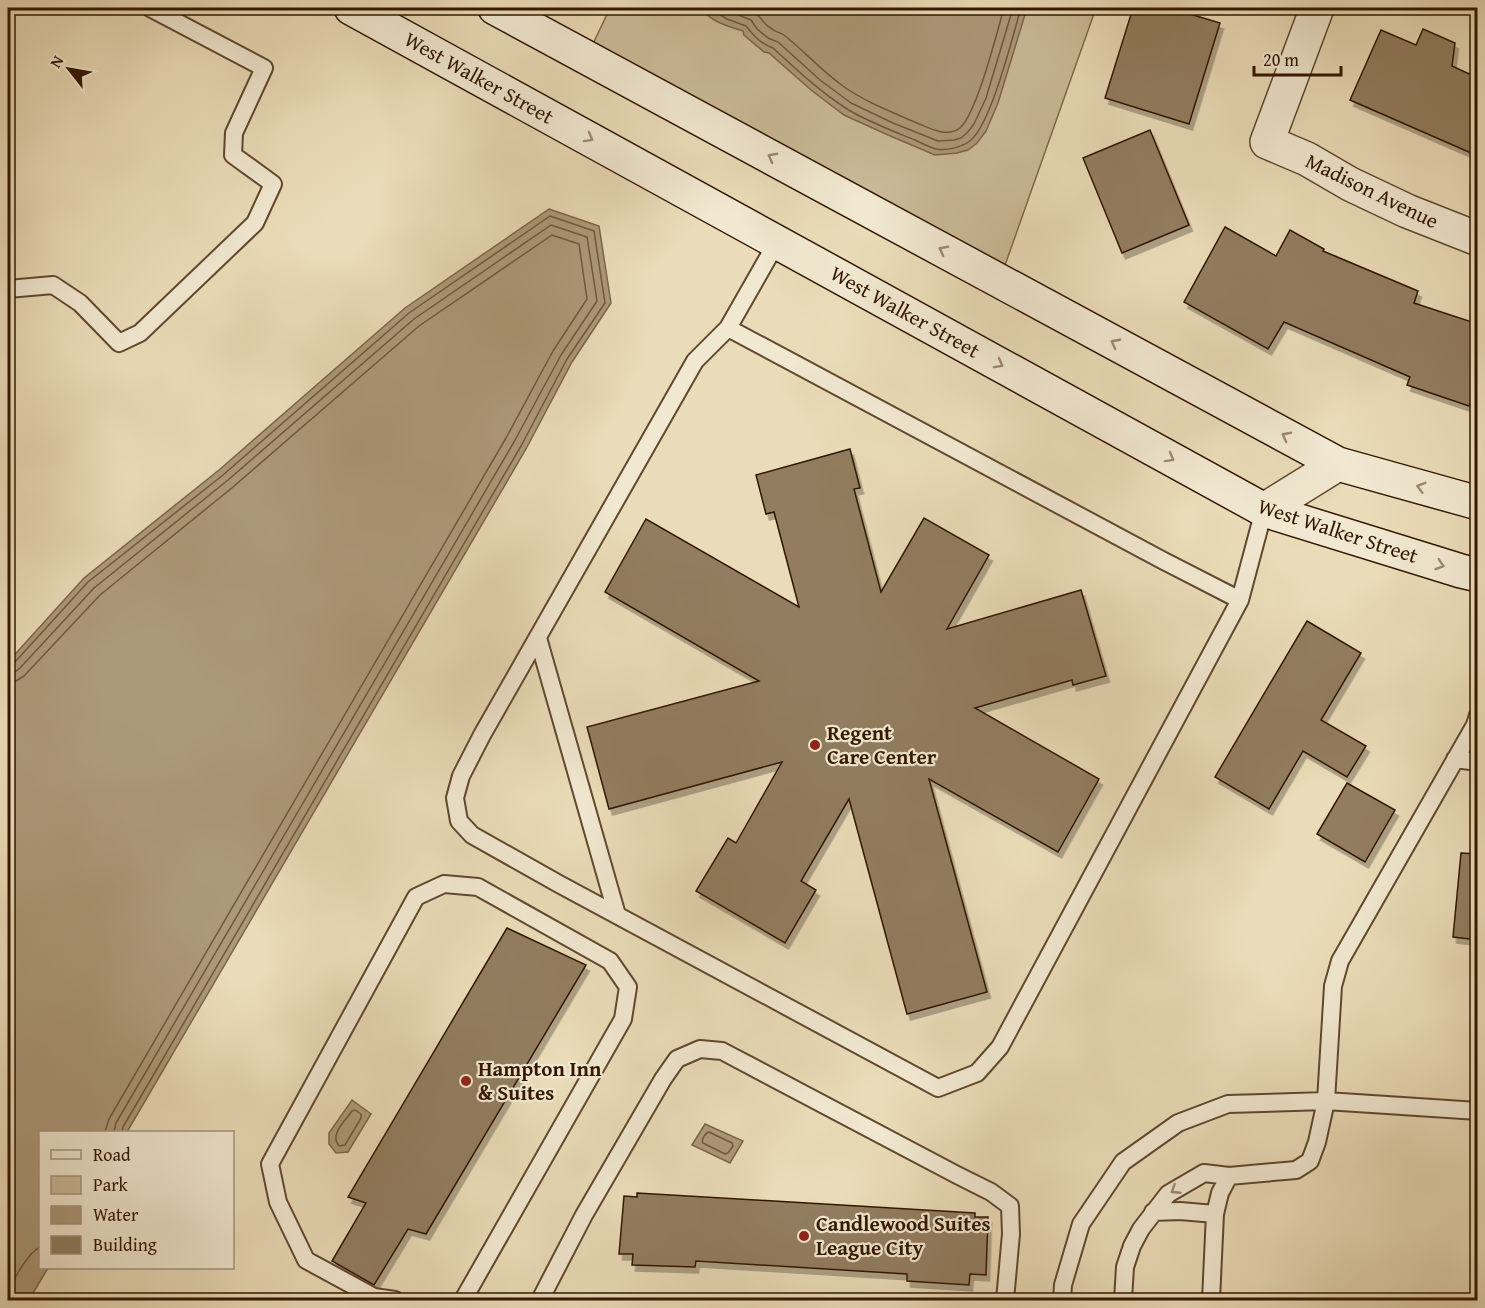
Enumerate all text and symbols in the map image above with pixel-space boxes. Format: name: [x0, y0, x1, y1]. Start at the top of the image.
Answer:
street label: West Walker Street: [399, 24, 560, 132]
north arrow: [39, 39, 99, 99]
scale bar: [1254, 39, 1341, 77]
text: 20 m: [1263, 46, 1299, 73]
text: N: [43, 50, 69, 72]
one-way arrow: [583, 131, 593, 143]
street label: Madison Avenue: [1301, 145, 1444, 236]
one-way arrow: [768, 153, 778, 164]
one-way arrow: [939, 246, 950, 257]
street label: West Walker Street: [825, 258, 986, 366]
one-way arrow: [1111, 339, 1121, 350]
one-way arrow: [993, 357, 1003, 368]
one-way arrow: [1282, 432, 1293, 443]
one-way arrow: [1164, 451, 1174, 462]
one-way arrow: [1416, 482, 1427, 494]
street label: West Walker Street: [1254, 490, 1423, 571]
one-way arrow: [1435, 558, 1445, 570]
place label: Regent Care Center: [827, 717, 937, 772]
marker: Regent Care Center: [808, 738, 822, 752]
place label: Hampton Inn & Suites: [478, 1053, 602, 1108]
marker: Hampton Inn & Suites: [459, 1074, 473, 1088]
legend: [39, 1131, 234, 1269]
text: Road: [93, 1141, 131, 1168]
text: Park: [93, 1171, 129, 1198]
one-way arrow: [1171, 1182, 1181, 1194]
text: Water: [93, 1201, 139, 1228]
place label: Candlewood Suites League City: [816, 1208, 991, 1263]
marker: Candlewood Suites League City: [797, 1229, 811, 1243]
text: Building: [93, 1231, 157, 1258]

